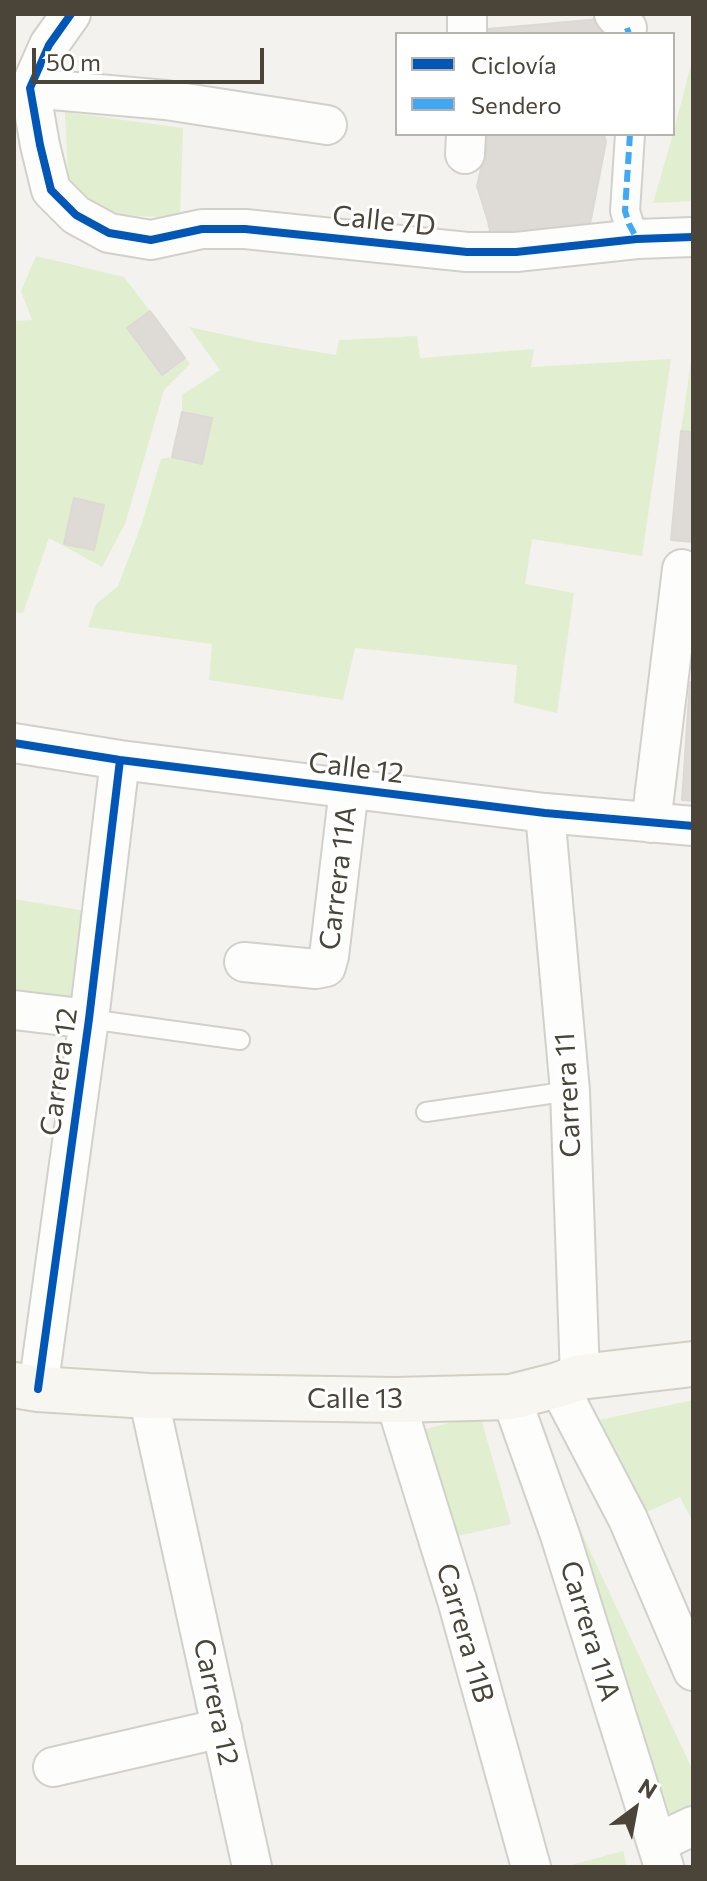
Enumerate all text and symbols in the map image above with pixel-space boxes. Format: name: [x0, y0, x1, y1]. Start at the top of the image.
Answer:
scale bar: [36, 32, 268, 82]
legend: [395, 32, 675, 136]
text: 50 m: [46, 47, 101, 76]
text: Ciclovía: [471, 50, 557, 79]
text: Sendero: [471, 90, 562, 119]
street label: Calle 7D: [331, 199, 437, 243]
street label: Calle 12: [306, 745, 406, 791]
street label: Carrera 11A: [313, 804, 363, 952]
street label: Carrera 12: [33, 1006, 85, 1138]
street label: Carrera 11: [548, 1032, 588, 1158]
street label: Calle 13: [307, 1382, 403, 1416]
street label: Carrera 11A: [553, 1557, 627, 1705]
street label: Carrera 11B: [429, 1559, 501, 1707]
street label: Carrera 12: [186, 1635, 246, 1769]
north arrow: [595, 1769, 675, 1849]
text: N: [634, 1772, 662, 1804]

